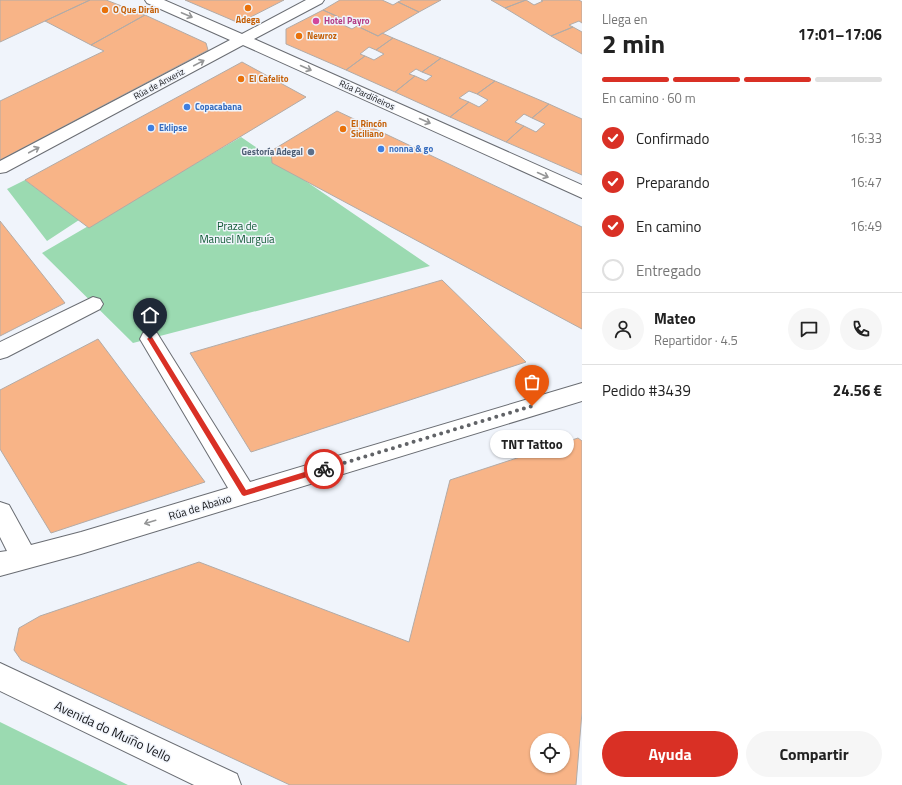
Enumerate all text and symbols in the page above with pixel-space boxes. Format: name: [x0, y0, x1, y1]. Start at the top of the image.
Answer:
place label: O Que Dirán: [113, 3, 159, 16]
marker: Adega: [243, 3, 253, 13]
marker: O Que Dirán: [100, 5, 110, 15]
text: Llega en: [602, 9, 647, 29]
one-way arrow: [181, 12, 193, 20]
place label: Adega: [236, 13, 261, 26]
place label: Hotel Payro: [324, 14, 370, 27]
marker: Hotel Payro: [311, 16, 321, 26]
text: 17:01–17:06: [798, 23, 882, 46]
text: 2 min: [602, 24, 665, 63]
place label: Newroz: [307, 29, 337, 42]
marker: Newroz: [294, 31, 304, 41]
one-way arrow: [193, 59, 205, 66]
one-way arrow: [300, 64, 312, 72]
street label: Rúa de Anxeriz: [131, 65, 187, 102]
place label: El Cafelito: [249, 72, 289, 85]
marker: El Cafelito: [236, 74, 246, 84]
street label: Rúa Pardiñeiros: [337, 76, 397, 113]
text: En camino · 60 m: [602, 88, 696, 108]
place label: Copacabana: [195, 100, 242, 113]
marker: Copacabana: [182, 102, 192, 112]
place label: El Rincón Siciliano: [351, 117, 387, 140]
one-way arrow: [419, 118, 431, 125]
place label: Eklipse: [159, 121, 188, 134]
marker: Eklipse: [146, 123, 156, 133]
marker: El Rincón Siciliano: [338, 124, 348, 134]
icon: check: [602, 127, 624, 149]
text: Confirmado: [636, 127, 709, 150]
text: 16:33: [850, 128, 882, 148]
place label: nonna & go: [389, 142, 433, 155]
marker: nonna & go: [376, 144, 386, 154]
place label: Gestoría Adegal: [242, 145, 303, 158]
one-way arrow: [28, 146, 40, 153]
marker: Gestoría Adegal: [306, 147, 316, 157]
icon: check: [602, 171, 624, 193]
text: Preparando: [636, 171, 710, 194]
one-way arrow: [537, 172, 549, 179]
text: 16:47: [850, 172, 882, 192]
icon: check: [602, 215, 624, 237]
text: En camino: [636, 215, 702, 238]
text: 16:49: [850, 216, 882, 236]
park label: Praza de Manuel Murguía: [199, 218, 275, 247]
text: Entregado: [636, 259, 701, 282]
pin: [133, 298, 167, 339]
icon: home: [139, 304, 161, 326]
text: Mateo: [654, 307, 696, 330]
button: person: [602, 308, 644, 350]
button: chat: [788, 308, 830, 350]
button: phone: [840, 308, 882, 350]
text: Repartidor · 4.5: [654, 330, 738, 350]
pin: [515, 365, 549, 406]
icon: bag: [521, 371, 543, 393]
text: Pedido #3439: [602, 379, 691, 402]
text: 24.56 €: [833, 379, 882, 402]
callout: TNT Tattoo: [490, 430, 574, 458]
text: TNT Tattoo: [501, 434, 563, 454]
courier: [304, 449, 344, 489]
icon: bike: [313, 458, 335, 480]
street label: Rúa de Abaixo: [166, 490, 234, 524]
one-way arrow: [144, 519, 157, 526]
street label: Avenida do Muíño Vello: [51, 695, 175, 767]
button: Ayuda: [602, 731, 738, 777]
button: Compartir: [746, 731, 882, 777]
map controls: [530, 733, 570, 773]
button: locate: [530, 733, 570, 773]

